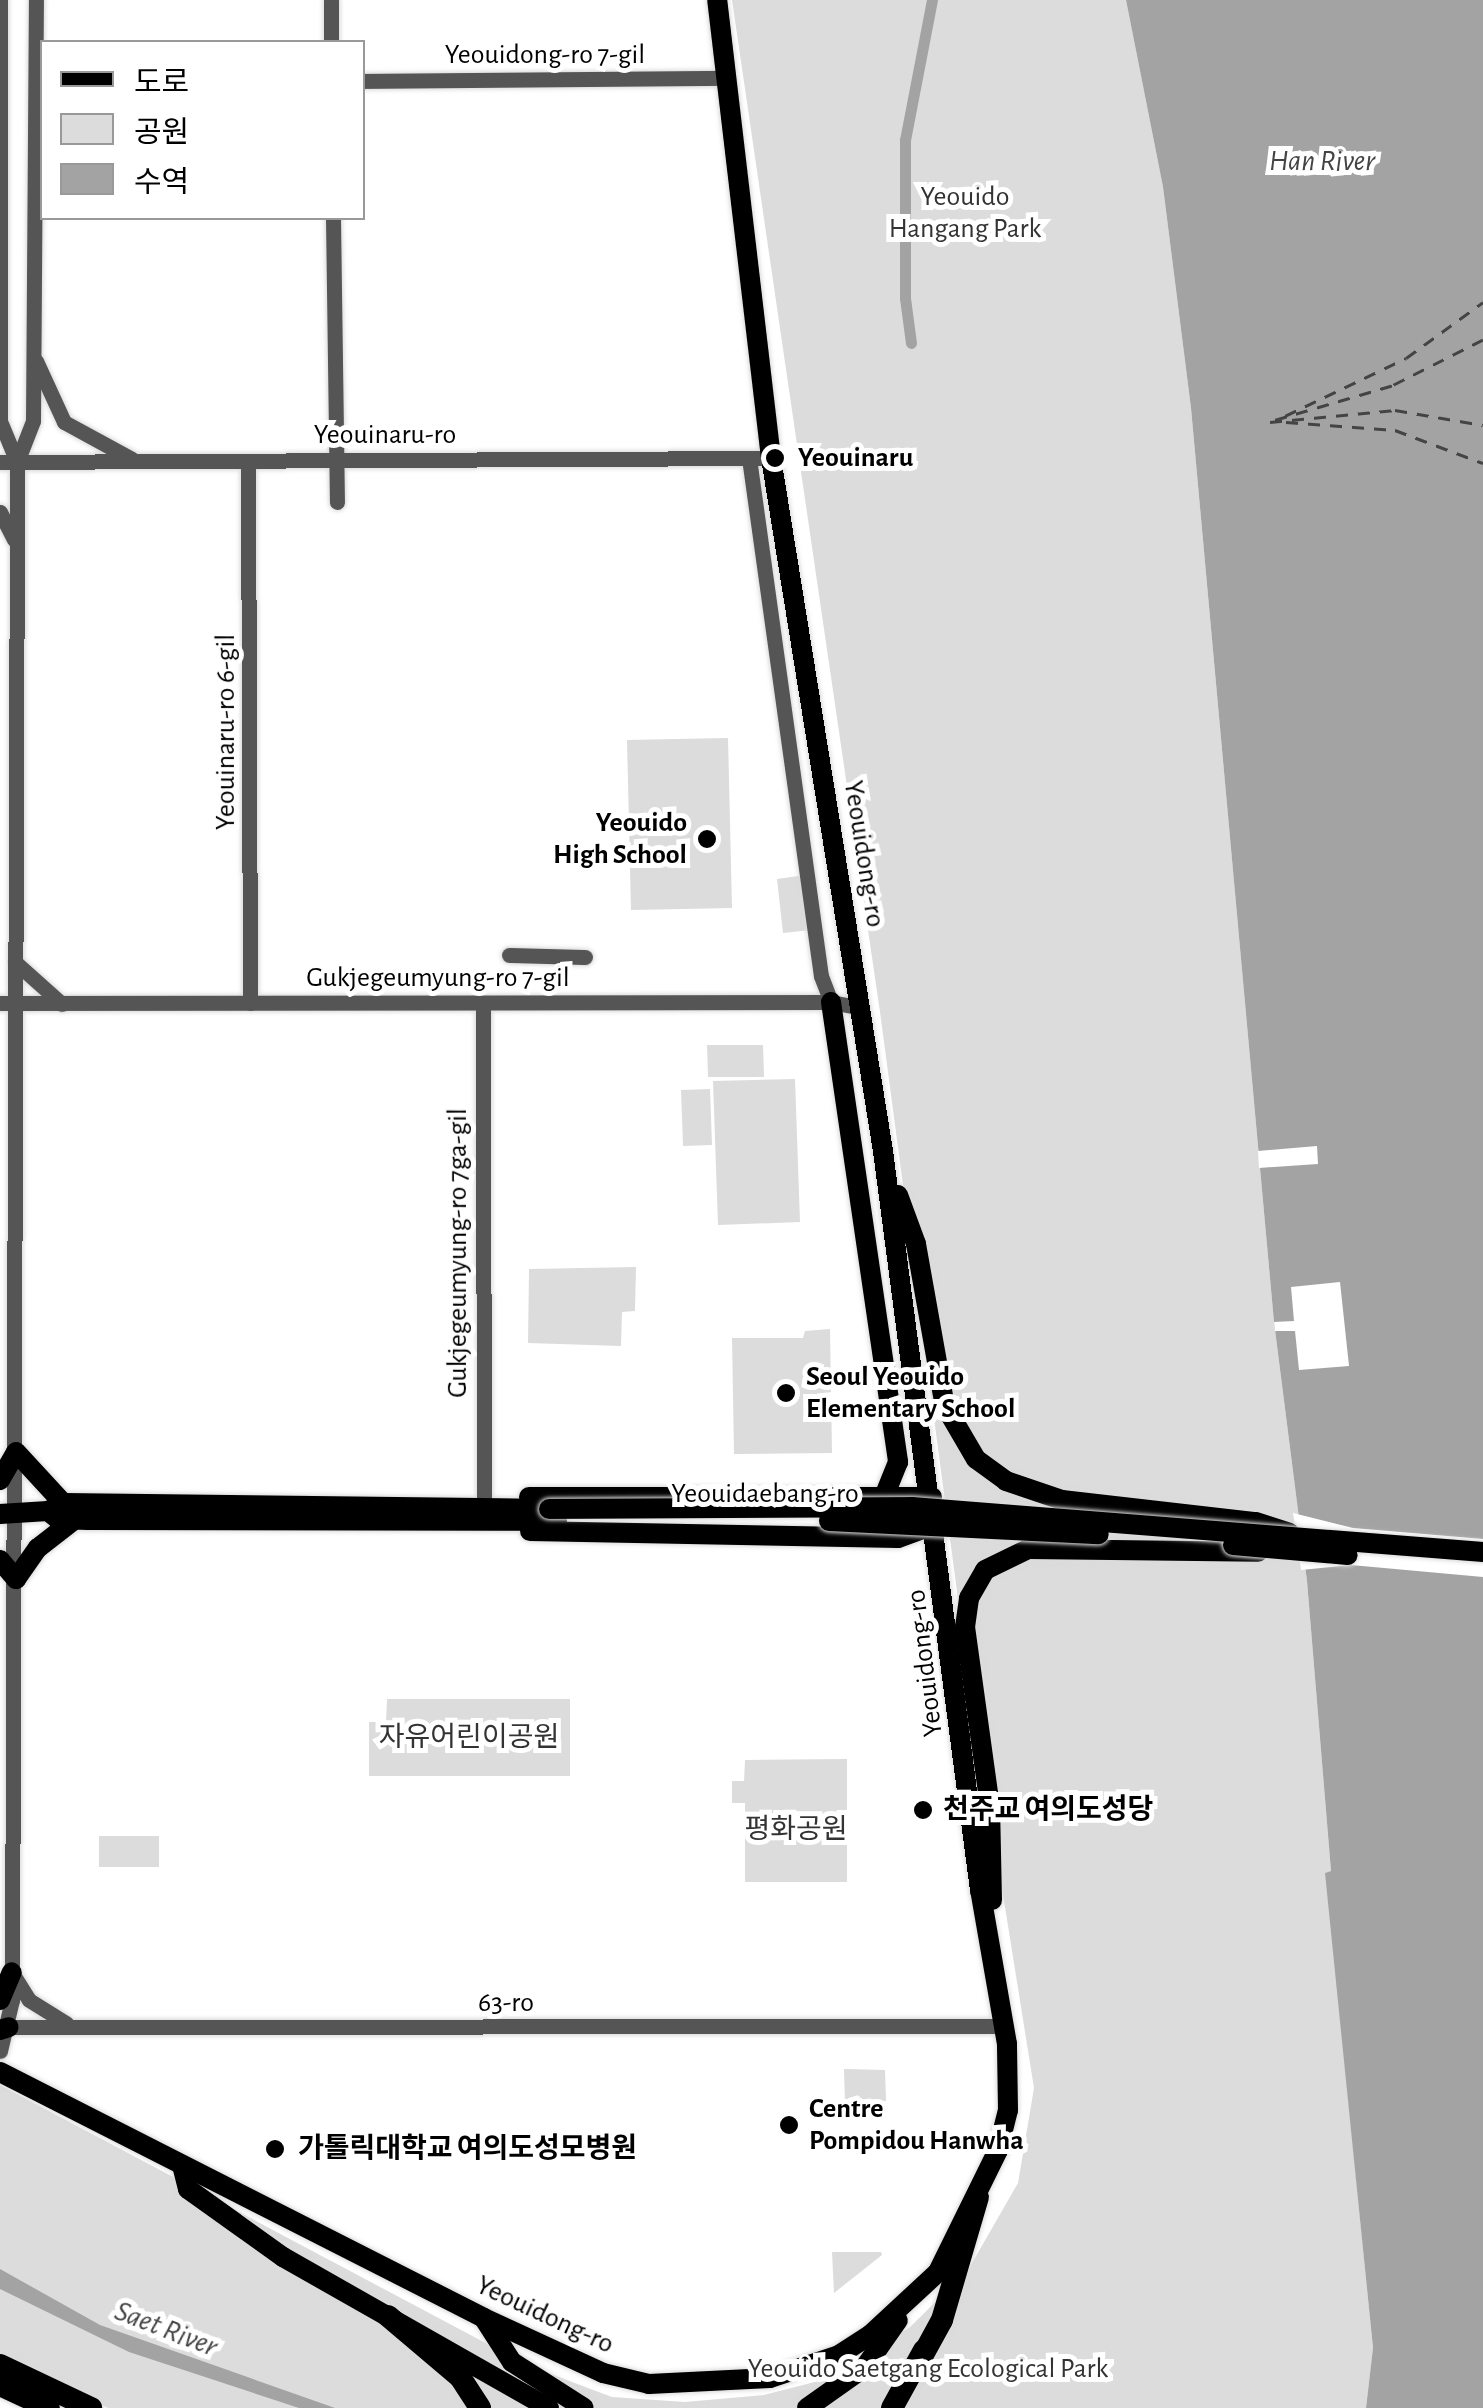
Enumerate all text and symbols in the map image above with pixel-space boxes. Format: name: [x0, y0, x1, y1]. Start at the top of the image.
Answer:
street label: Yeouidong-ro 7-gil: [445, 38, 645, 72]
legend: [40, 40, 365, 220]
text: 도로: [134, 68, 189, 98]
text: 공원: [134, 118, 189, 148]
water label: Han River: [1269, 143, 1375, 179]
text: 수역: [134, 168, 189, 198]
park label: Yeouido Hangang Park: [889, 180, 1041, 246]
street label: Yeouinaru-ro: [314, 418, 456, 452]
place label: Yeouinaru: [798, 441, 913, 475]
marker: Yeouinaru: [762, 445, 788, 471]
street label: Yeouinaru-ro 6-gil: [209, 634, 243, 830]
street label: Yeouidong-ro: [836, 778, 892, 930]
place label: Yeouido High School: [553, 806, 687, 872]
marker: Yeouido High School: [696, 828, 718, 850]
street label: Gukjegeumyung-ro 7-gil: [306, 961, 570, 995]
street label: Gukjegeumyung-ro 7ga-gil: [441, 1108, 475, 1398]
place label: Seoul Yeouido Elementary School: [806, 1360, 1015, 1426]
marker: Seoul Yeouido Elementary School: [775, 1382, 797, 1404]
street label: Yeouidaebang-ro: [671, 1477, 859, 1511]
street label: Yeouidong-ro: [899, 1587, 951, 1739]
park label: 자유어린이공원: [379, 1721, 559, 1755]
place label: 천주교 여의도성당: [943, 1793, 1153, 1827]
marker: 천주교 여의도성당: [912, 1799, 934, 1821]
park label: 평화공원: [744, 1813, 848, 1847]
street label: 63-ro: [478, 1986, 534, 2020]
place label: Centre Pompidou Hanwha: [809, 2092, 1024, 2158]
marker: Centre Pompidou Hanwha: [778, 2114, 800, 2136]
place label: 가톨릭대학교 여의도성모병원: [298, 2132, 637, 2166]
marker: 가톨릭대학교 여의도성모병원: [262, 2136, 288, 2162]
street label: Yeouidong-ro: [471, 2268, 619, 2362]
water label: Saet River: [110, 2293, 222, 2365]
park label: Yeouido Saetgang Ecological Park: [748, 2352, 1108, 2386]

